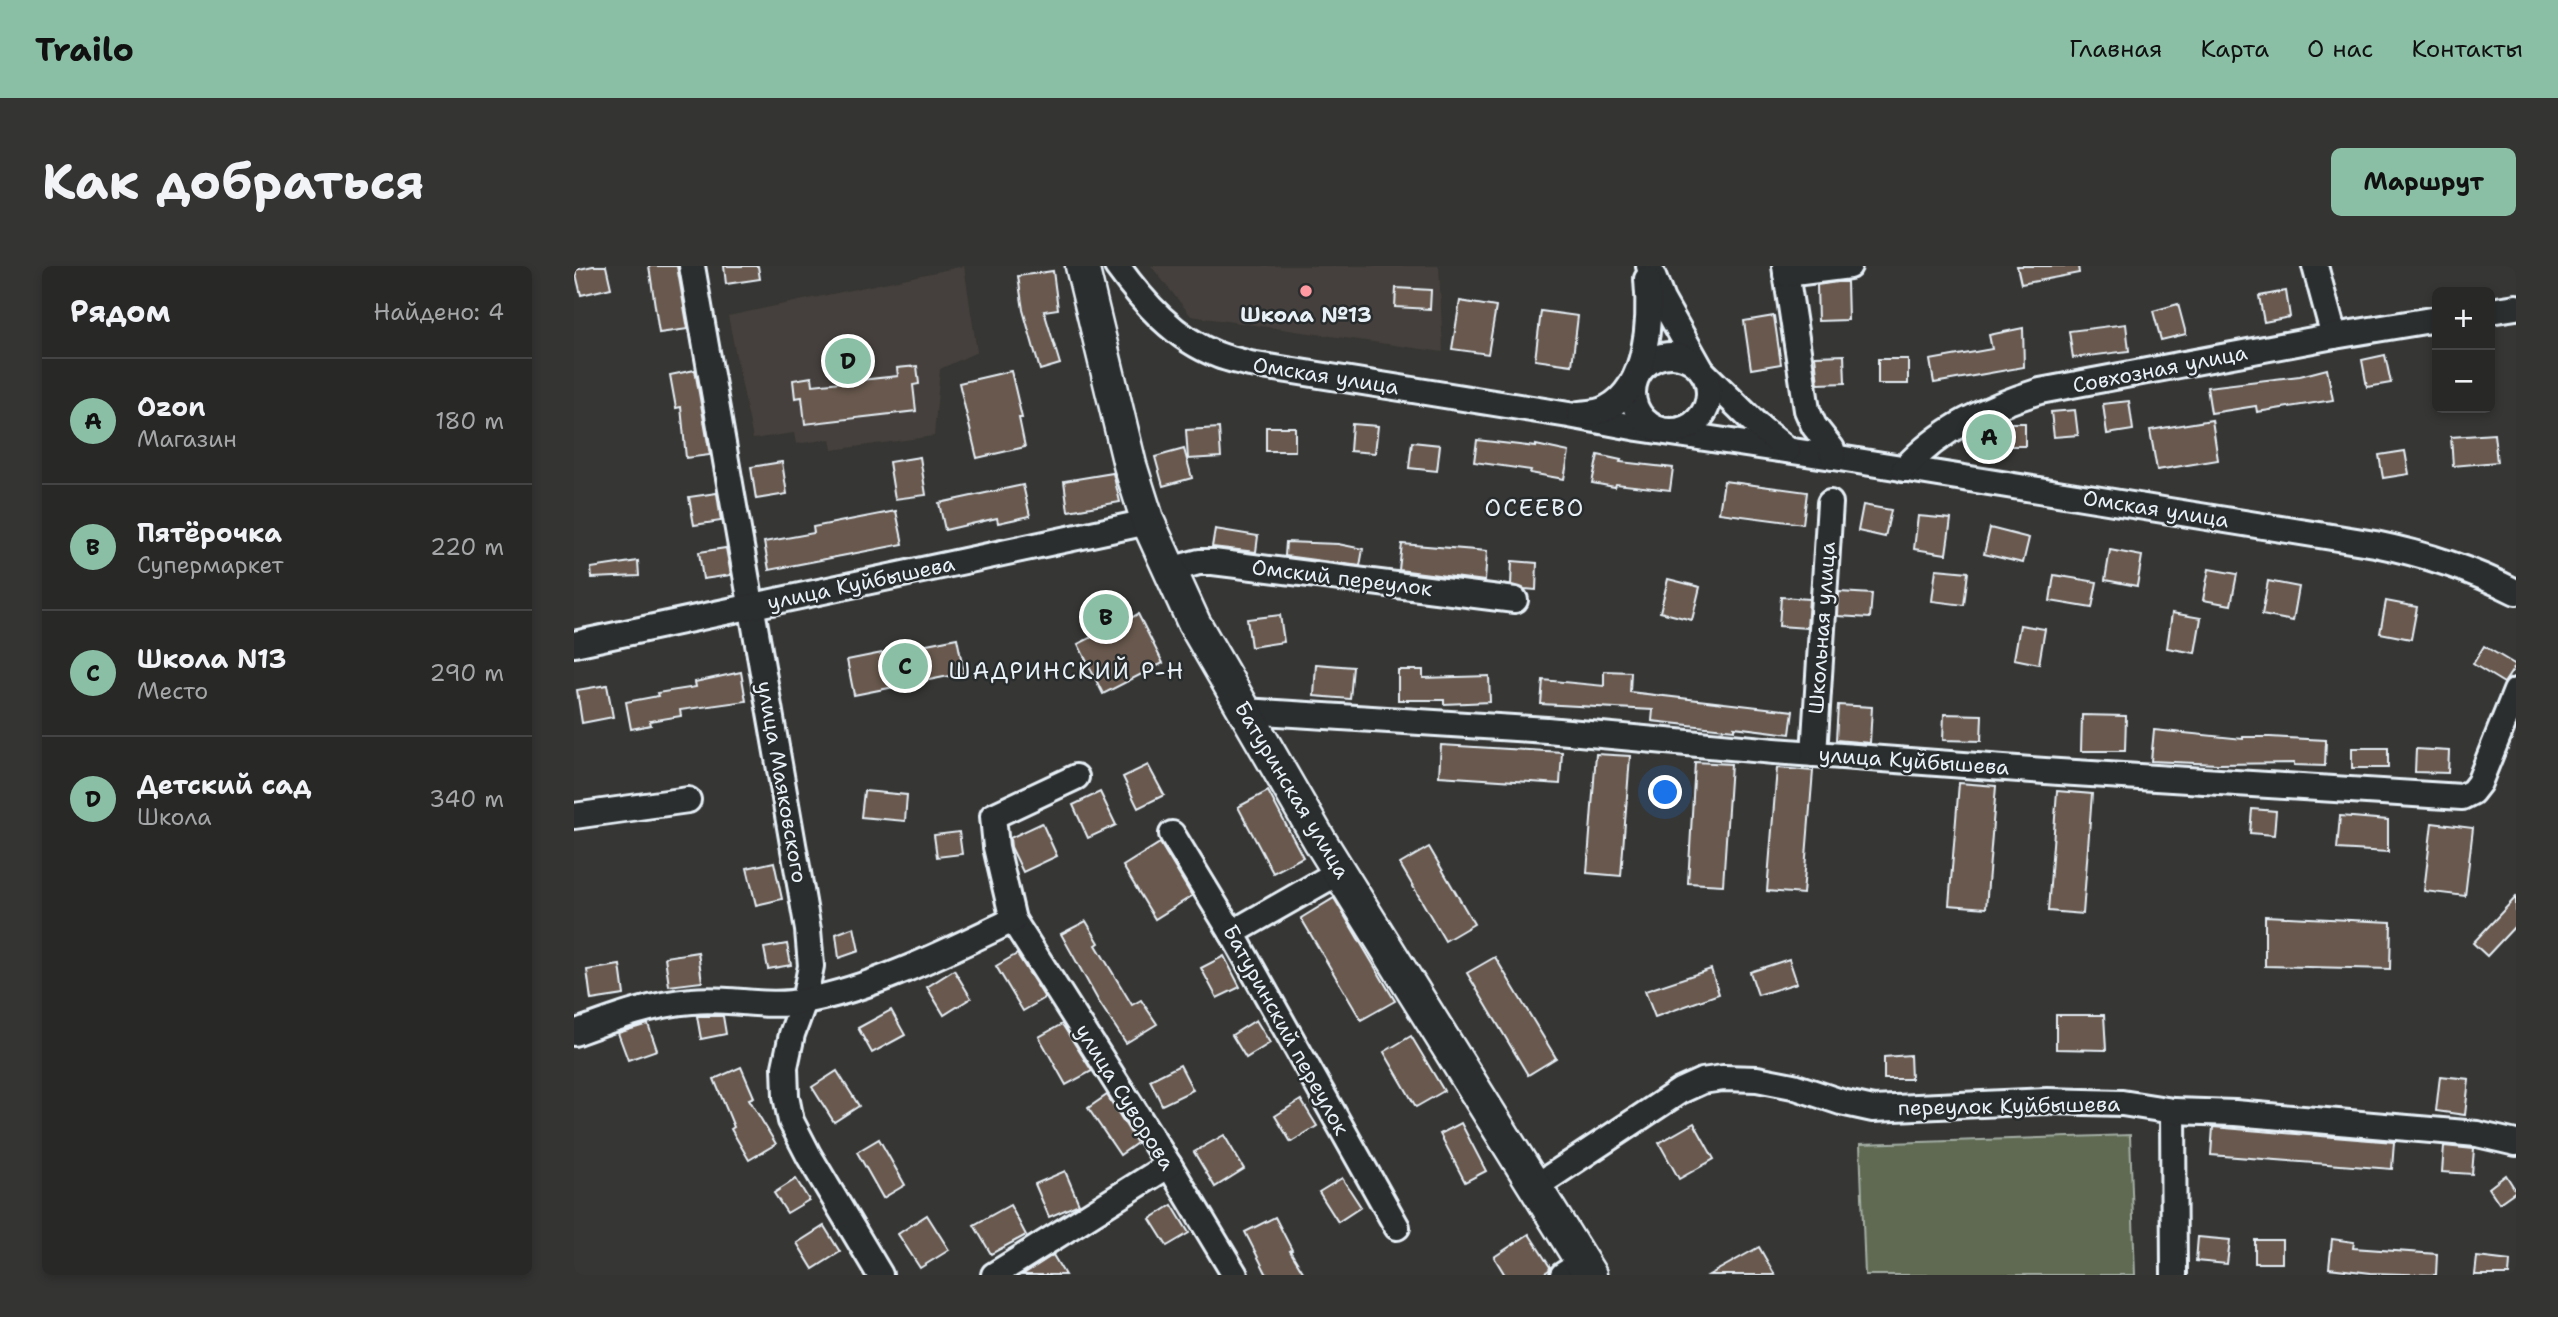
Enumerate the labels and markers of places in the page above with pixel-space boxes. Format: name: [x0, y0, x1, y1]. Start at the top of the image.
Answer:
marker: Школа №13: [1298, 283, 1314, 299]
place label: Школа №13: [1240, 301, 1372, 329]
pin: D: [825, 335, 871, 387]
pin: A: [1966, 411, 2012, 463]
pin: B: [1083, 591, 1129, 643]
pin: C: [882, 640, 928, 692]

